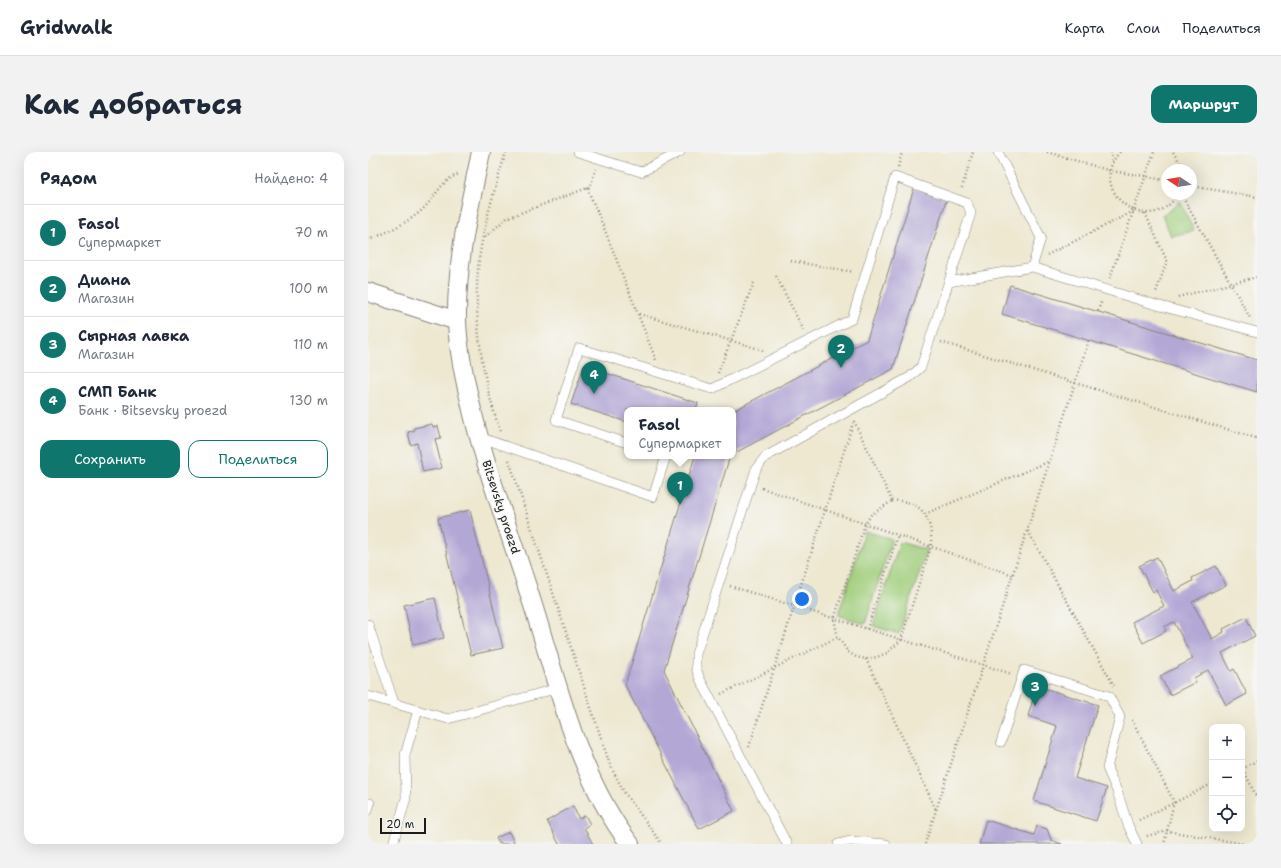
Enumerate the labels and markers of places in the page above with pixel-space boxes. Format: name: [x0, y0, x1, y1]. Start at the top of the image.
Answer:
pin: 2: [828, 335, 854, 368]
pin: 4: [581, 361, 607, 394]
pin: 1: [667, 472, 693, 505]
pin: 3: [1022, 673, 1048, 706]

